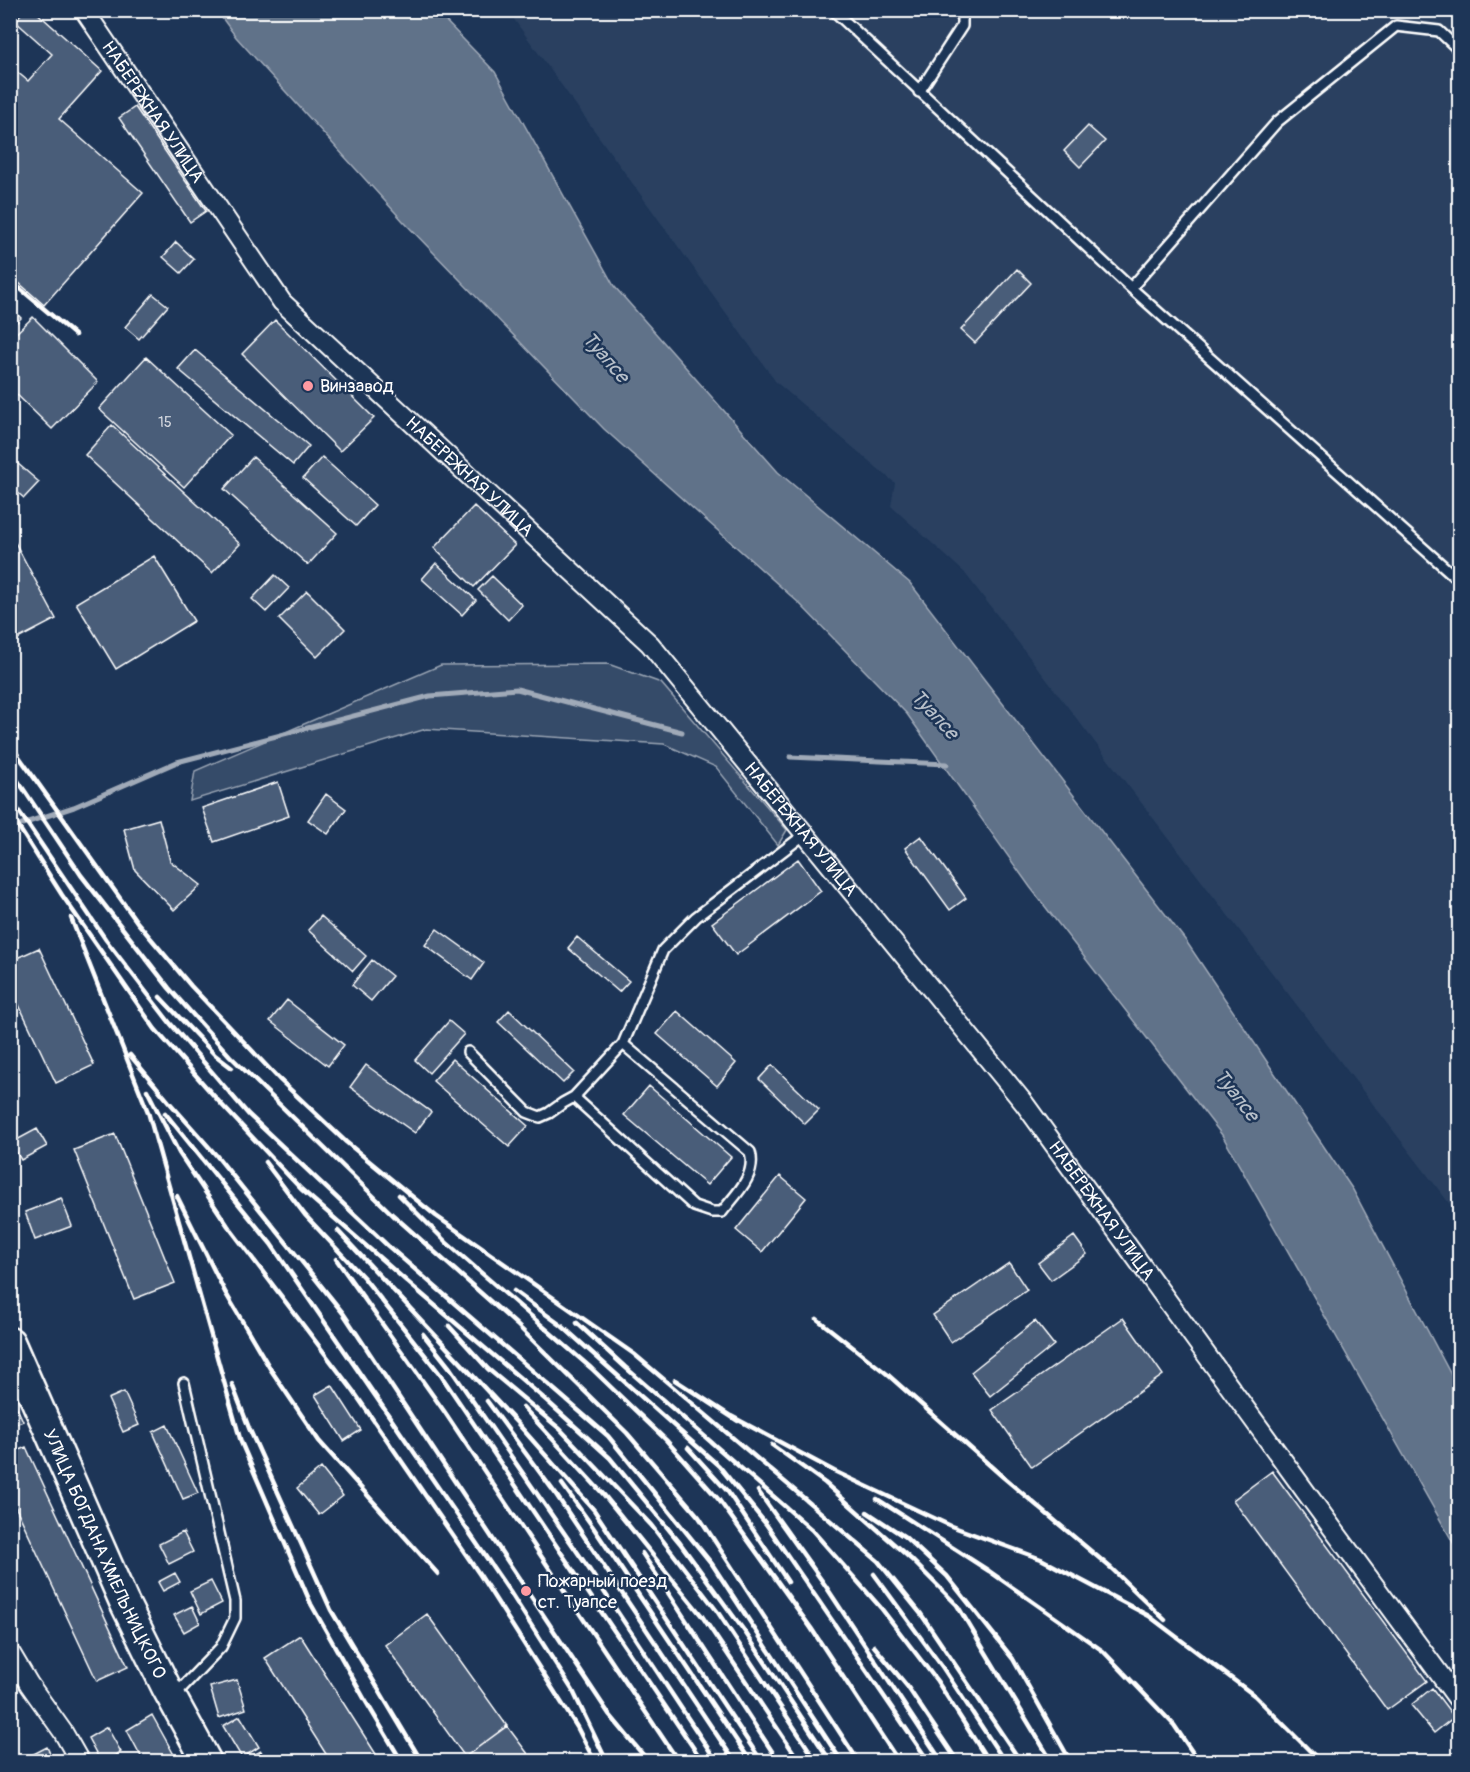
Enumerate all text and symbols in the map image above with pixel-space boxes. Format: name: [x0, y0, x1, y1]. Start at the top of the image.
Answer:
street label: НАБЕРЕЖНАЯ УЛИЦА: [96, 37, 209, 188]
water label: Туапсе: [577, 327, 636, 389]
place label: Винзавод: [320, 375, 394, 398]
marker: Винзавод: [301, 379, 315, 393]
street label: НАБЕРЕЖНАЯ УЛИЦА: [400, 412, 538, 542]
house number: 15: [158, 413, 172, 432]
water label: Туапсе: [905, 684, 965, 746]
street label: НАБЕРЕЖНАЯ УЛИЦА: [739, 758, 862, 902]
water label: Туапсе: [1209, 1064, 1266, 1128]
street label: НАБЕРЕЖНАЯ УЛИЦА: [1043, 1137, 1160, 1285]
street label: УЛИЦА БОГДАНА ХМЕЛЬНИЦКОГО: [38, 1426, 171, 1683]
place label: Пожарный поезд ст. Туапсе: [538, 1570, 667, 1614]
marker: Пожарный поезд ст. Туапсе: [519, 1584, 533, 1598]

